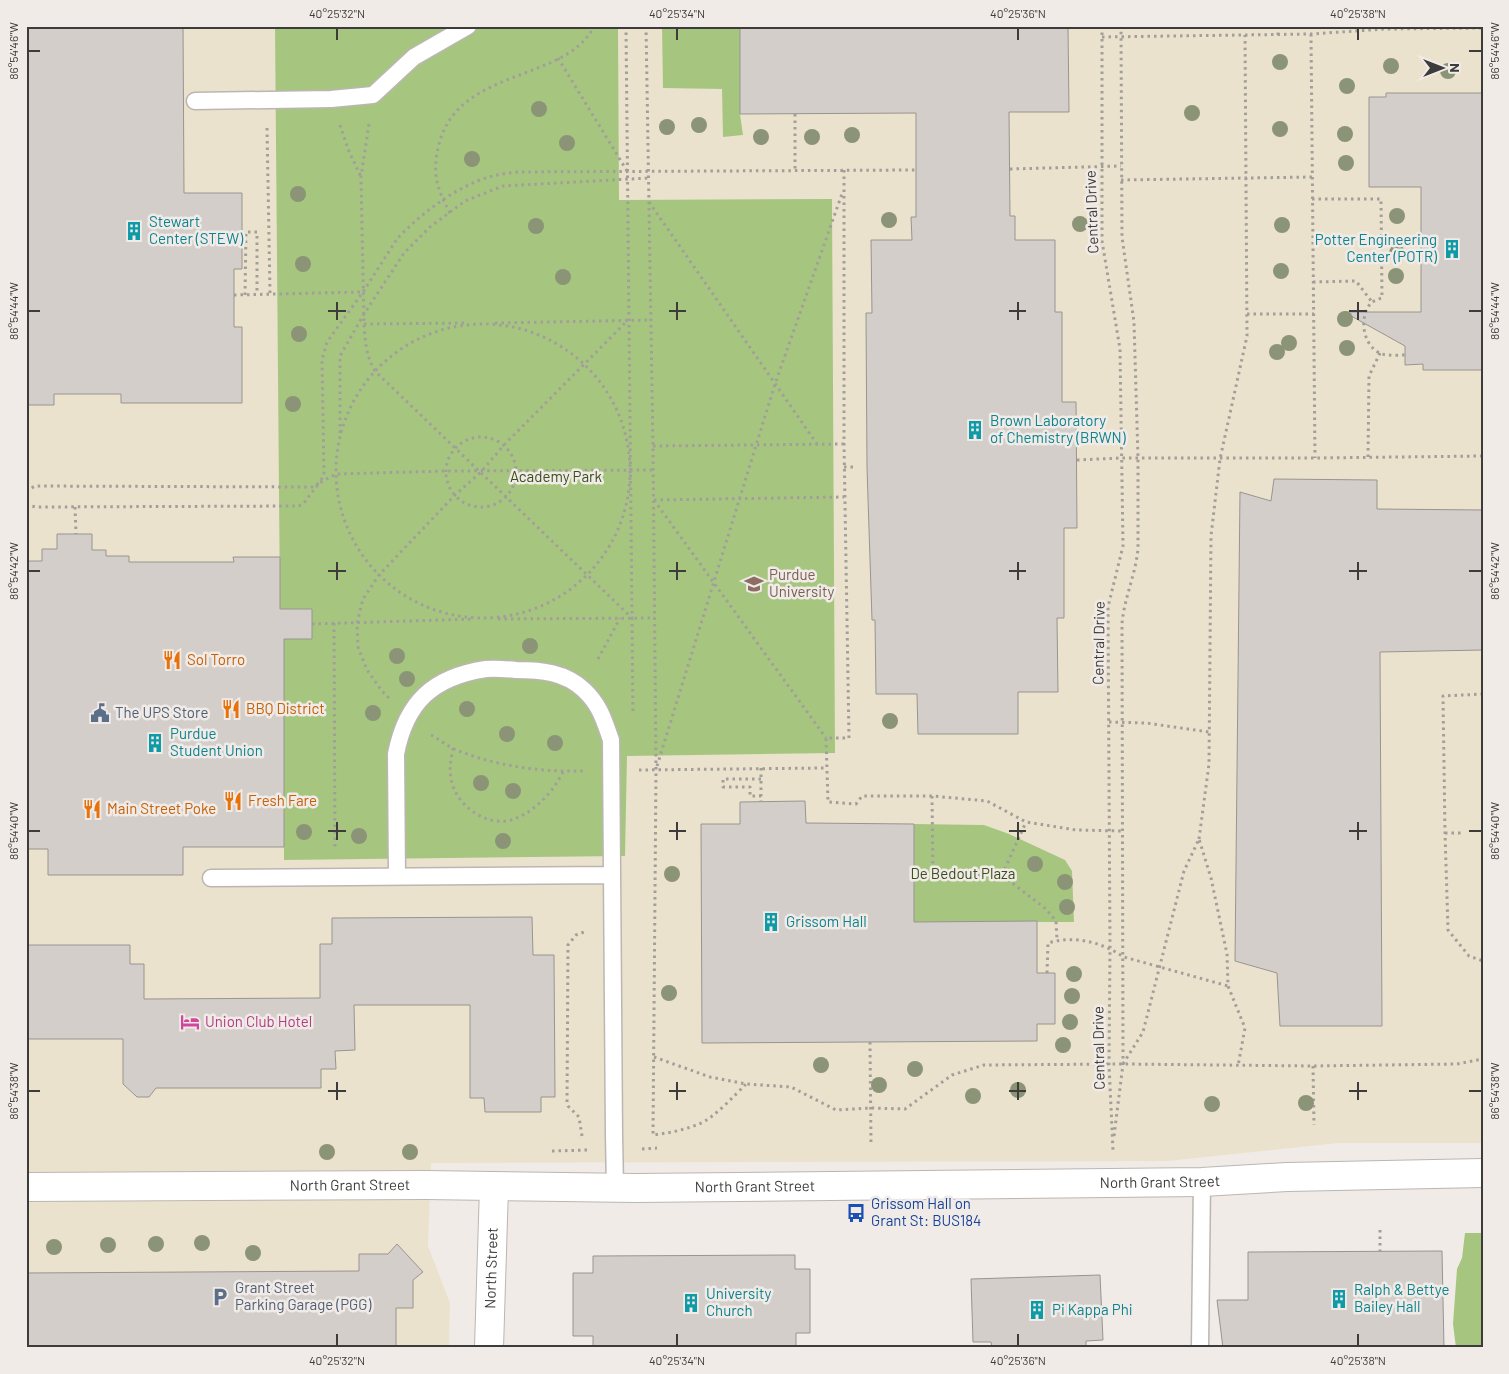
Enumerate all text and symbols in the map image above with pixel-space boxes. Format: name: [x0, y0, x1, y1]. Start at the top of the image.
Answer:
text: 40°25'32"N: [309, 6, 365, 20]
text: 40°25'34"N: [649, 6, 705, 20]
text: 40°25'36"N: [990, 6, 1046, 20]
text: 40°25'38"N: [1330, 6, 1386, 20]
text: 86°54'46"W: [6, 22, 20, 80]
text: 86°54'46"W: [1487, 22, 1501, 80]
north arrow: [1416, 42, 1466, 92]
text: N: [1447, 63, 1464, 73]
street label: Central Drive: [1081, 170, 1101, 254]
place label: Stewart Center (STEW): [149, 212, 243, 247]
building icon: Stewart Center (STEW): [123, 220, 145, 242]
place label: Potter Engineering Center (POTR): [1315, 230, 1437, 265]
building icon: Potter Engineering Center (POTR): [1441, 238, 1463, 260]
text: 86°54'44"W: [6, 282, 20, 340]
text: 86°54'44"W: [1487, 282, 1501, 340]
place label: Brown Laboratory of Chemistry (BRWN): [990, 411, 1126, 446]
building icon: Brown Laboratory of Chemistry (BRWN): [964, 419, 986, 441]
park label: Academy Park: [510, 467, 603, 485]
text: 86°54'42"W: [6, 542, 20, 600]
text: 86°54'42"W: [1487, 542, 1501, 600]
place label: Purdue University: [769, 565, 834, 600]
school or university icon: Purdue University: [743, 573, 765, 595]
street label: Central Drive: [1088, 601, 1108, 685]
restaurant icon: Sol Torro: [161, 649, 183, 671]
place label: Sol Torro: [187, 650, 245, 668]
restaurant icon: BBQ District: [220, 698, 242, 720]
place label: BBQ District: [246, 699, 325, 717]
public building icon: The UPS Store: [89, 702, 111, 724]
place label: The UPS Store: [115, 703, 208, 721]
place label: Purdue Student Union: [170, 724, 263, 759]
building icon: Purdue Student Union: [144, 732, 166, 754]
restaurant icon: Fresh Fare: [222, 790, 244, 812]
place label: Fresh Fare: [248, 791, 317, 809]
restaurant icon: Main Street Poke: [81, 798, 103, 820]
place label: Main Street Poke: [107, 799, 216, 817]
text: 86°54'40"W: [6, 801, 20, 860]
text: 86°54'40"W: [1487, 801, 1501, 860]
park label: De Bedout Plaza: [911, 864, 1015, 882]
building icon: Grissom Hall: [760, 911, 782, 933]
place label: Grissom Hall: [786, 912, 867, 930]
street label: Central Drive: [1088, 1006, 1108, 1090]
hotel icon: Union Club Hotel: [179, 1011, 201, 1033]
place label: Union Club Hotel: [205, 1012, 312, 1030]
text: 86°54'38"W: [6, 1062, 20, 1120]
text: 86°54'38"W: [1487, 1062, 1501, 1120]
street label: North Grant Street: [1100, 1171, 1221, 1191]
street label: North Grant Street: [290, 1175, 410, 1194]
street label: North Grant Street: [695, 1176, 815, 1195]
place label: Grissom Hall on Grant St: BUS184: [871, 1194, 981, 1229]
bus stop icon: Grissom Hall on Grant St: BUS184: [845, 1202, 867, 1224]
street label: North Street: [480, 1227, 501, 1309]
place label: Grant Street Parking Garage (PGG): [235, 1278, 371, 1313]
place label: Ralph & Bettye Bailey Hall: [1354, 1280, 1449, 1315]
place label: University Church: [706, 1284, 771, 1319]
parking icon: Grant Street Parking Garage (PGG): [209, 1286, 231, 1308]
building icon: Ralph & Bettye Bailey Hall: [1328, 1288, 1350, 1310]
building icon: University Church: [680, 1292, 702, 1314]
building icon: Pi Kappa Phi: [1026, 1299, 1048, 1321]
place label: Pi Kappa Phi: [1052, 1300, 1133, 1318]
text: 40°25'32"N: [309, 1353, 365, 1367]
text: 40°25'34"N: [649, 1353, 705, 1367]
text: 40°25'36"N: [990, 1353, 1046, 1367]
text: 40°25'38"N: [1330, 1353, 1386, 1367]

